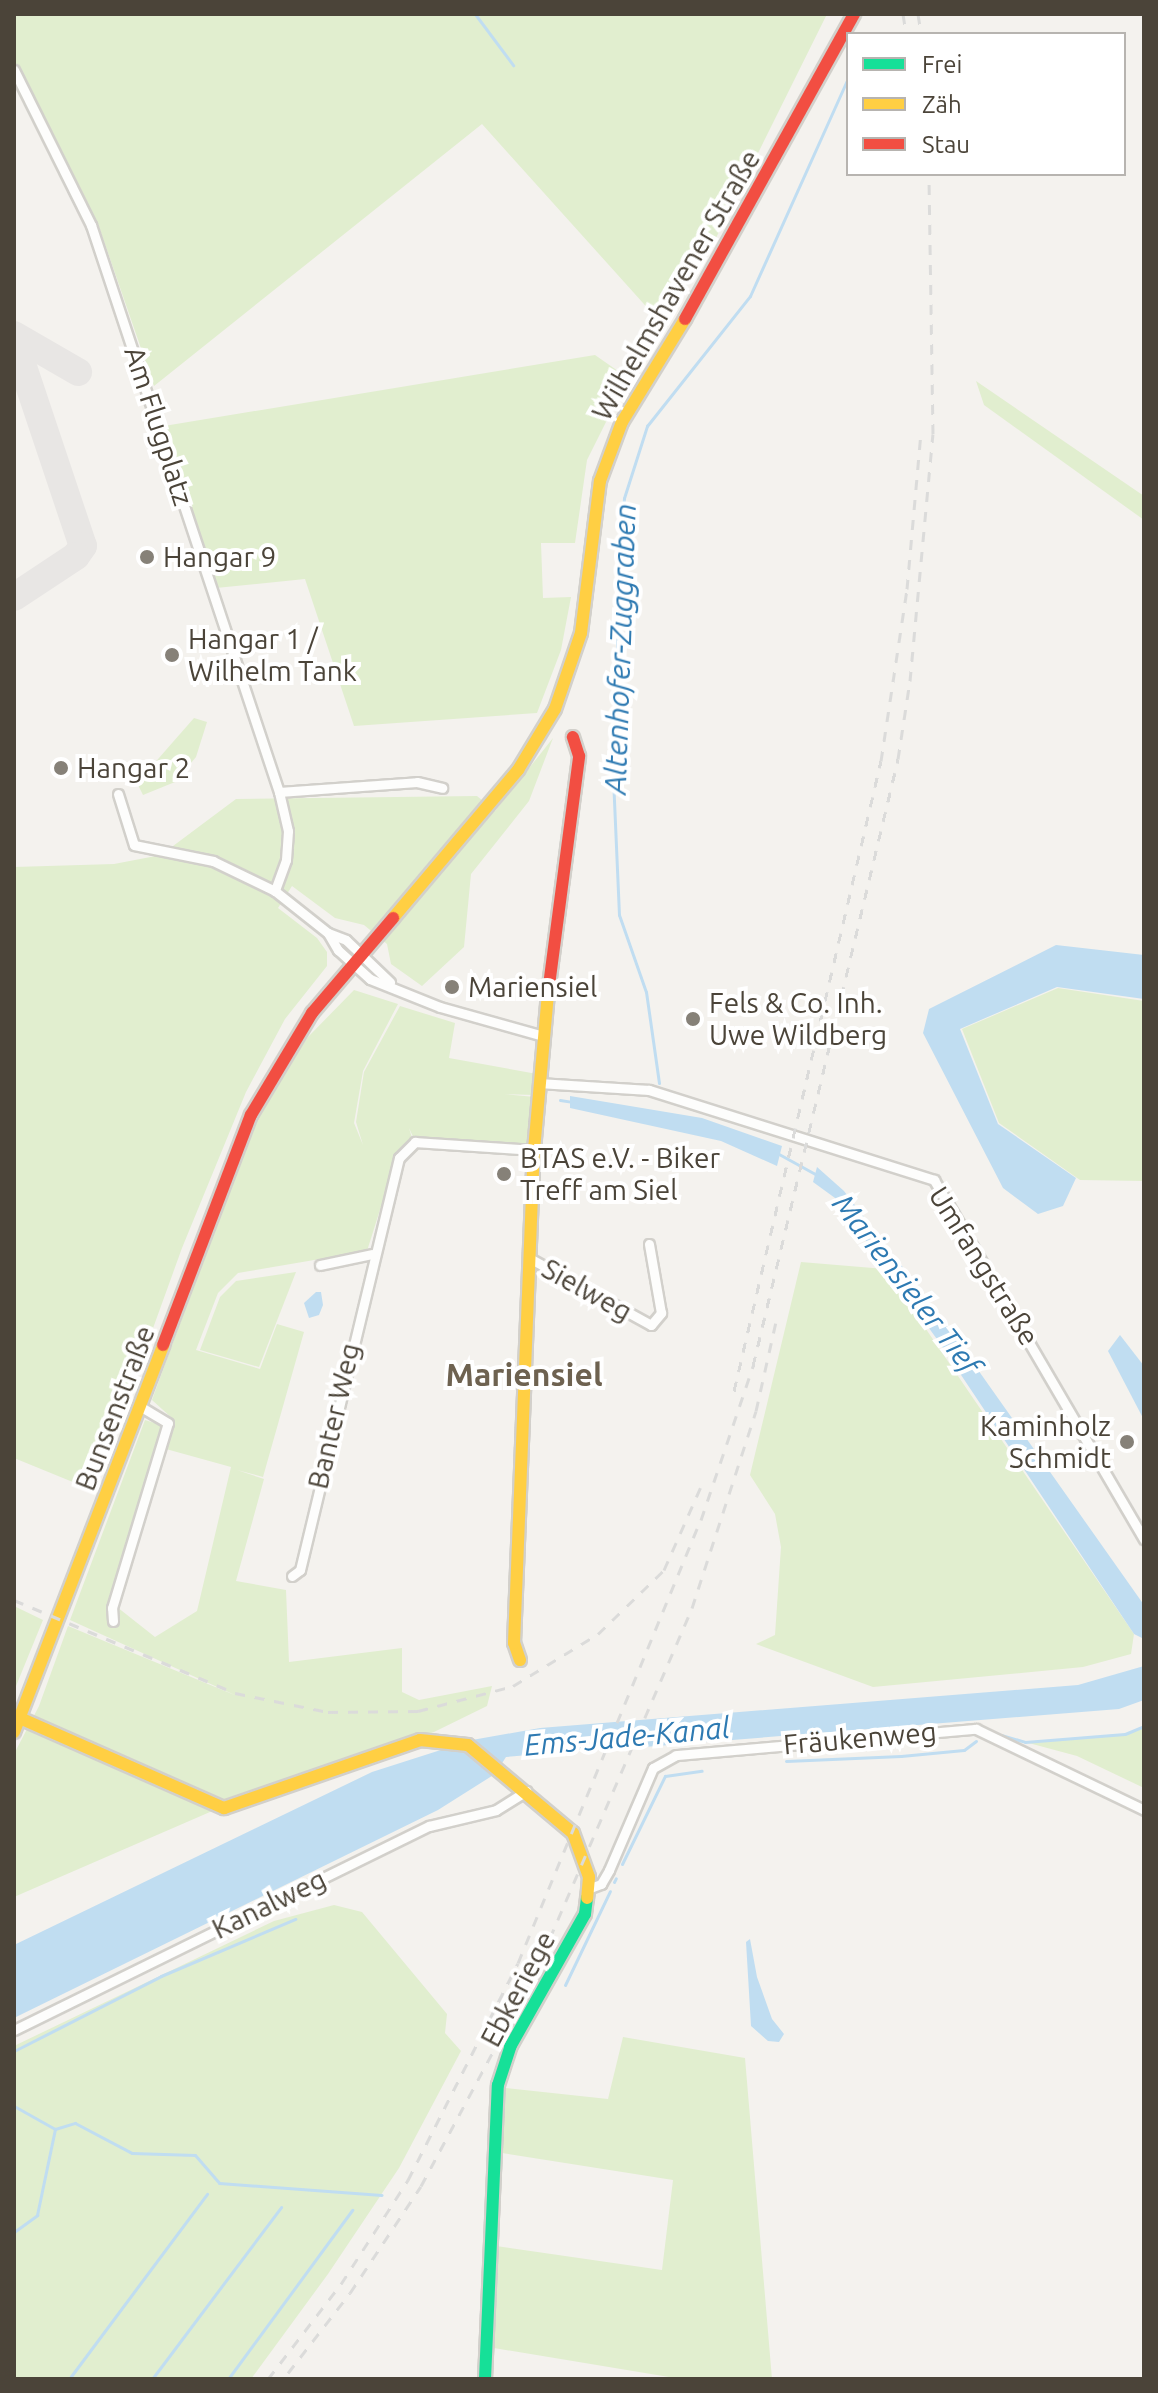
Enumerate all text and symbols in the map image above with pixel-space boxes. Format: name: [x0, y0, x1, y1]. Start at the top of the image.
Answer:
legend: [846, 32, 1126, 176]
text: Frei: [922, 51, 962, 78]
text: Zäh: [922, 91, 962, 118]
text: Stau: [922, 131, 970, 158]
street label: Wilhelmshavener Straße: [585, 144, 767, 426]
street label: Am Flugplatz: [118, 342, 200, 510]
water label: Altenhofer-Zuggraben: [597, 503, 643, 795]
place label: Hangar 9: [163, 540, 276, 574]
marker: Hangar 9: [138, 548, 156, 566]
place label: Hangar 1 / Wilhelm Tank: [188, 622, 357, 688]
marker: Hangar 1 / Wilhelm Tank: [163, 646, 181, 664]
place label: Hangar 2: [77, 751, 190, 785]
marker: Hangar 2: [52, 759, 70, 777]
place label: Mariensiel: [468, 970, 597, 1004]
marker: Mariensiel: [443, 978, 461, 996]
place label: Fels & Co. Inh. Uwe Wildberg: [709, 986, 887, 1052]
marker: Fels & Co. Inh. Uwe Wildberg: [684, 1010, 702, 1028]
place label: BTAS e.V. - Biker Treff am Siel: [520, 1141, 720, 1207]
marker: BTAS e.V. - Biker Treff am Siel: [495, 1165, 513, 1183]
street label: Umfangstraße: [922, 1180, 1046, 1352]
water label: Mariensieler Tief: [825, 1187, 989, 1381]
street label: Sielweg: [536, 1252, 638, 1328]
street label: Bunsenstraße: [68, 1321, 162, 1495]
street label: Banter Weg: [301, 1340, 367, 1492]
district label: Mariensiel: [445, 1355, 603, 1393]
place label: Kaminholz Schmidt: [980, 1409, 1111, 1475]
marker: Kaminholz Schmidt: [1118, 1433, 1136, 1451]
water label: Ems-Jade-Kanal: [522, 1709, 732, 1763]
street label: Fräukenweg: [782, 1715, 938, 1761]
street label: Kanalweg: [207, 1862, 331, 1946]
street label: Ebkeriege: [474, 1926, 562, 2052]

